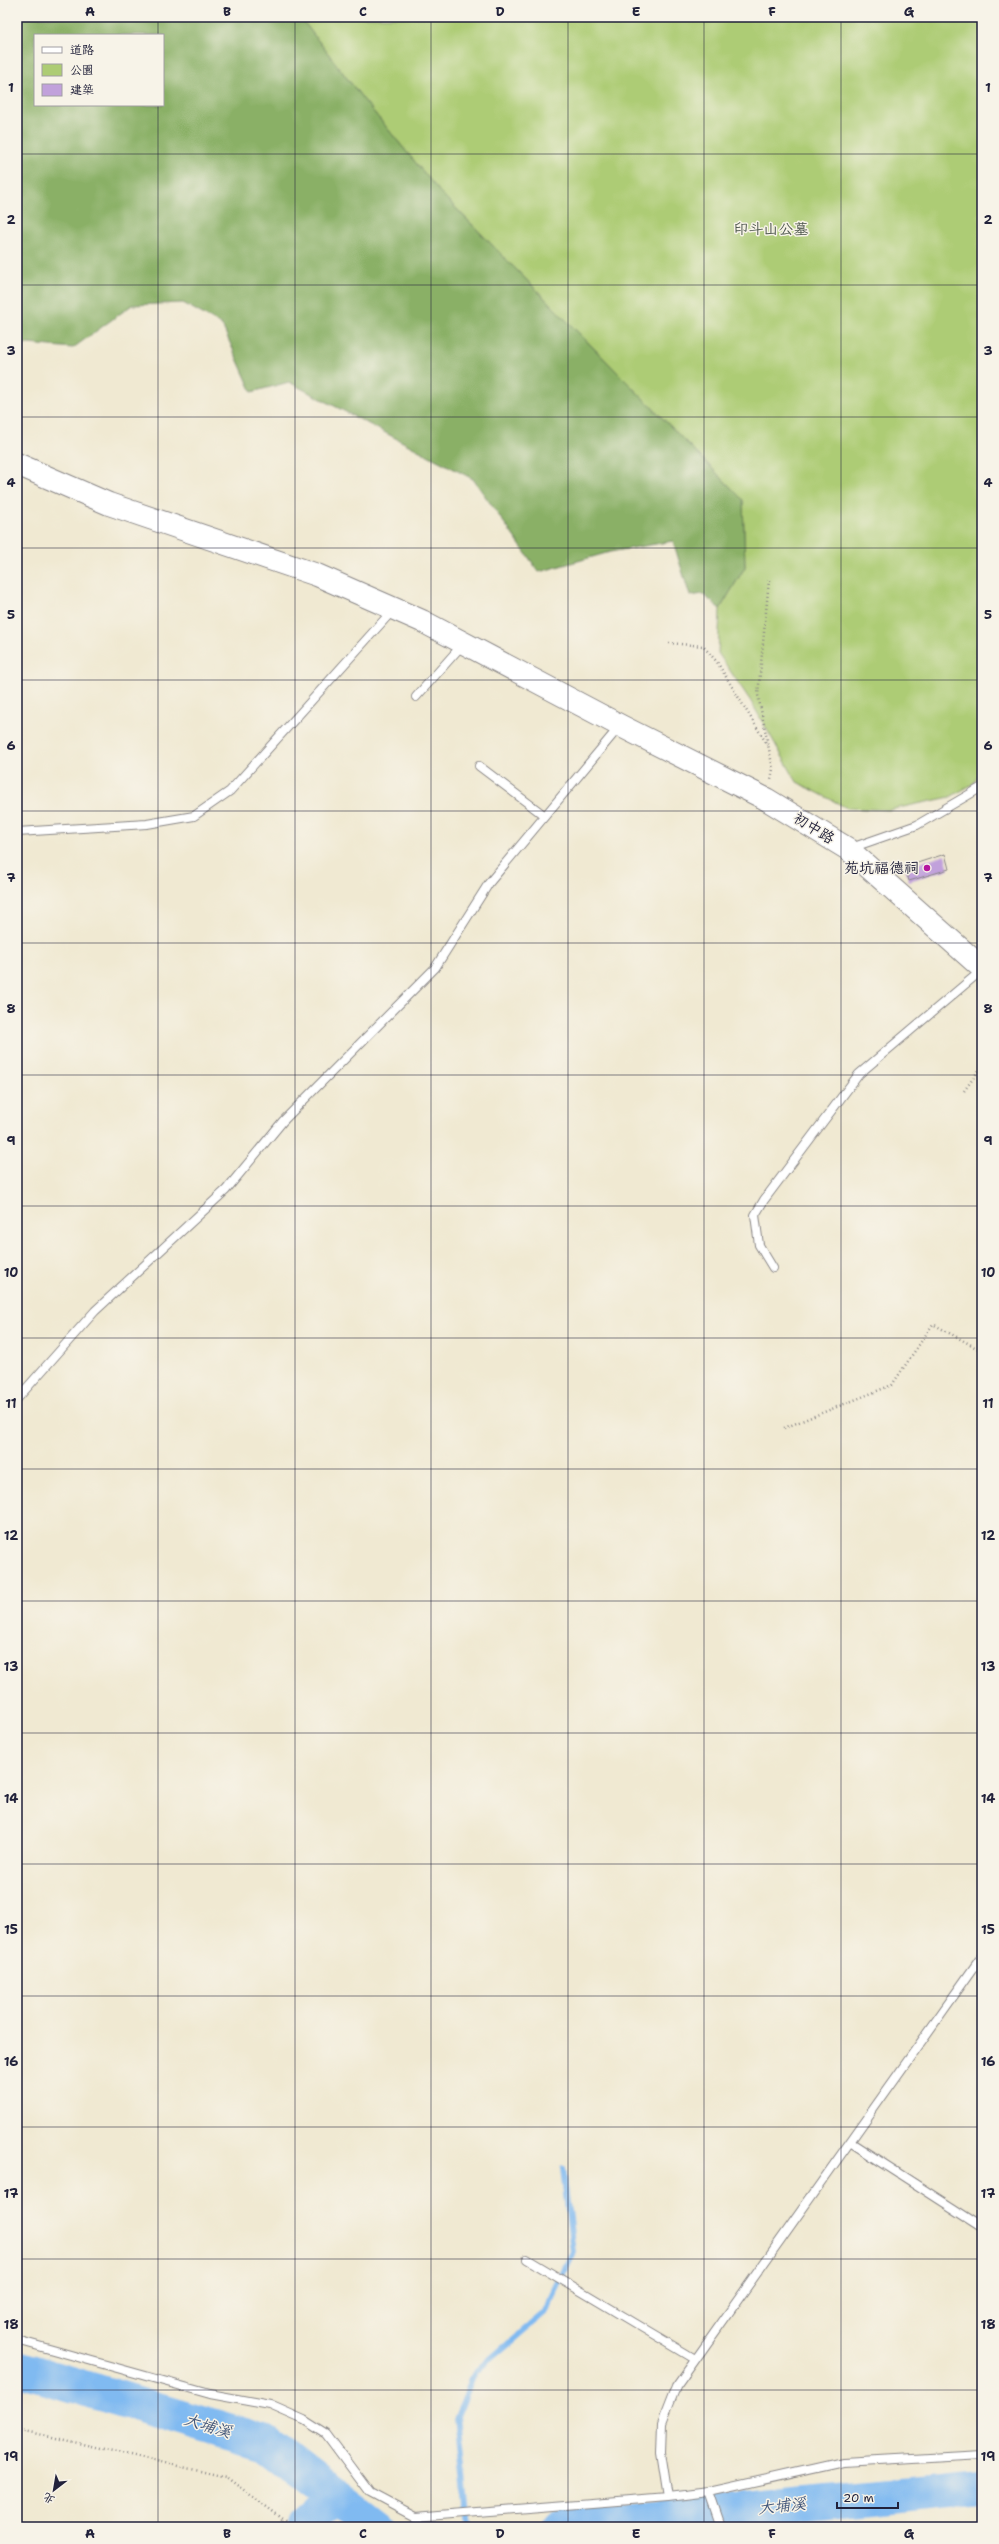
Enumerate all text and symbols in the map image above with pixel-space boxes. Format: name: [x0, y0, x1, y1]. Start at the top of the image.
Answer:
text: A: [85, 3, 95, 20]
text: B: [223, 3, 231, 20]
text: C: [359, 3, 367, 20]
text: D: [495, 3, 505, 20]
text: E: [632, 3, 641, 20]
text: F: [768, 3, 776, 20]
text: G: [904, 3, 915, 20]
legend: [34, 34, 164, 106]
text: 道路: [70, 42, 94, 58]
text: 公園: [70, 62, 94, 78]
text: 1: [8, 79, 14, 96]
text: 1: [985, 79, 991, 96]
text: 建築: [70, 82, 94, 98]
text: 2: [6, 211, 16, 228]
text: 2: [983, 211, 993, 228]
park label: 印斗山公墓: [733, 219, 809, 239]
text: 3: [6, 342, 16, 359]
text: 3: [983, 342, 993, 359]
text: 4: [6, 474, 16, 491]
text: 4: [983, 474, 993, 491]
text: 5: [7, 606, 15, 623]
text: 5: [984, 606, 992, 623]
text: 6: [6, 737, 16, 754]
text: 6: [983, 737, 993, 754]
street label: 初中路: [790, 808, 838, 848]
place label: 苑坑福德祠: [844, 858, 919, 878]
marker: 苑坑福德祠: [922, 863, 932, 873]
text: 7: [6, 869, 16, 886]
text: 7: [983, 869, 993, 886]
text: 8: [6, 1000, 16, 1017]
text: 8: [983, 1000, 993, 1017]
text: 9: [6, 1132, 16, 1149]
text: 9: [983, 1132, 993, 1149]
text: 10: [4, 1264, 18, 1281]
text: 10: [981, 1264, 995, 1281]
text: 11: [5, 1395, 17, 1412]
text: 11: [982, 1395, 994, 1412]
text: 12: [4, 1527, 18, 1544]
text: 12: [981, 1527, 995, 1544]
text: 13: [4, 1658, 18, 1675]
text: 13: [981, 1658, 995, 1675]
text: 14: [4, 1790, 18, 1807]
text: 14: [981, 1790, 995, 1807]
text: 15: [4, 1921, 18, 1938]
text: 15: [981, 1921, 995, 1938]
text: 16: [4, 2053, 18, 2070]
text: 16: [981, 2053, 995, 2070]
text: 17: [4, 2185, 18, 2202]
text: 17: [981, 2185, 995, 2202]
text: 18: [4, 2316, 18, 2333]
text: 18: [981, 2316, 995, 2333]
water label: 大埔溪: [182, 2408, 235, 2443]
text: 19: [4, 2448, 18, 2465]
text: 19: [981, 2448, 995, 2465]
north arrow: [34, 2470, 74, 2510]
scale bar: [837, 2484, 898, 2510]
text: 北: [41, 2489, 58, 2507]
text: 20 m: [843, 2490, 874, 2506]
water label: 大埔溪: [757, 2492, 808, 2518]
text: A: [85, 2525, 95, 2542]
text: B: [223, 2525, 231, 2542]
text: C: [359, 2525, 367, 2542]
text: D: [495, 2525, 505, 2542]
text: E: [632, 2525, 641, 2542]
text: F: [768, 2525, 776, 2542]
text: G: [904, 2525, 915, 2542]

